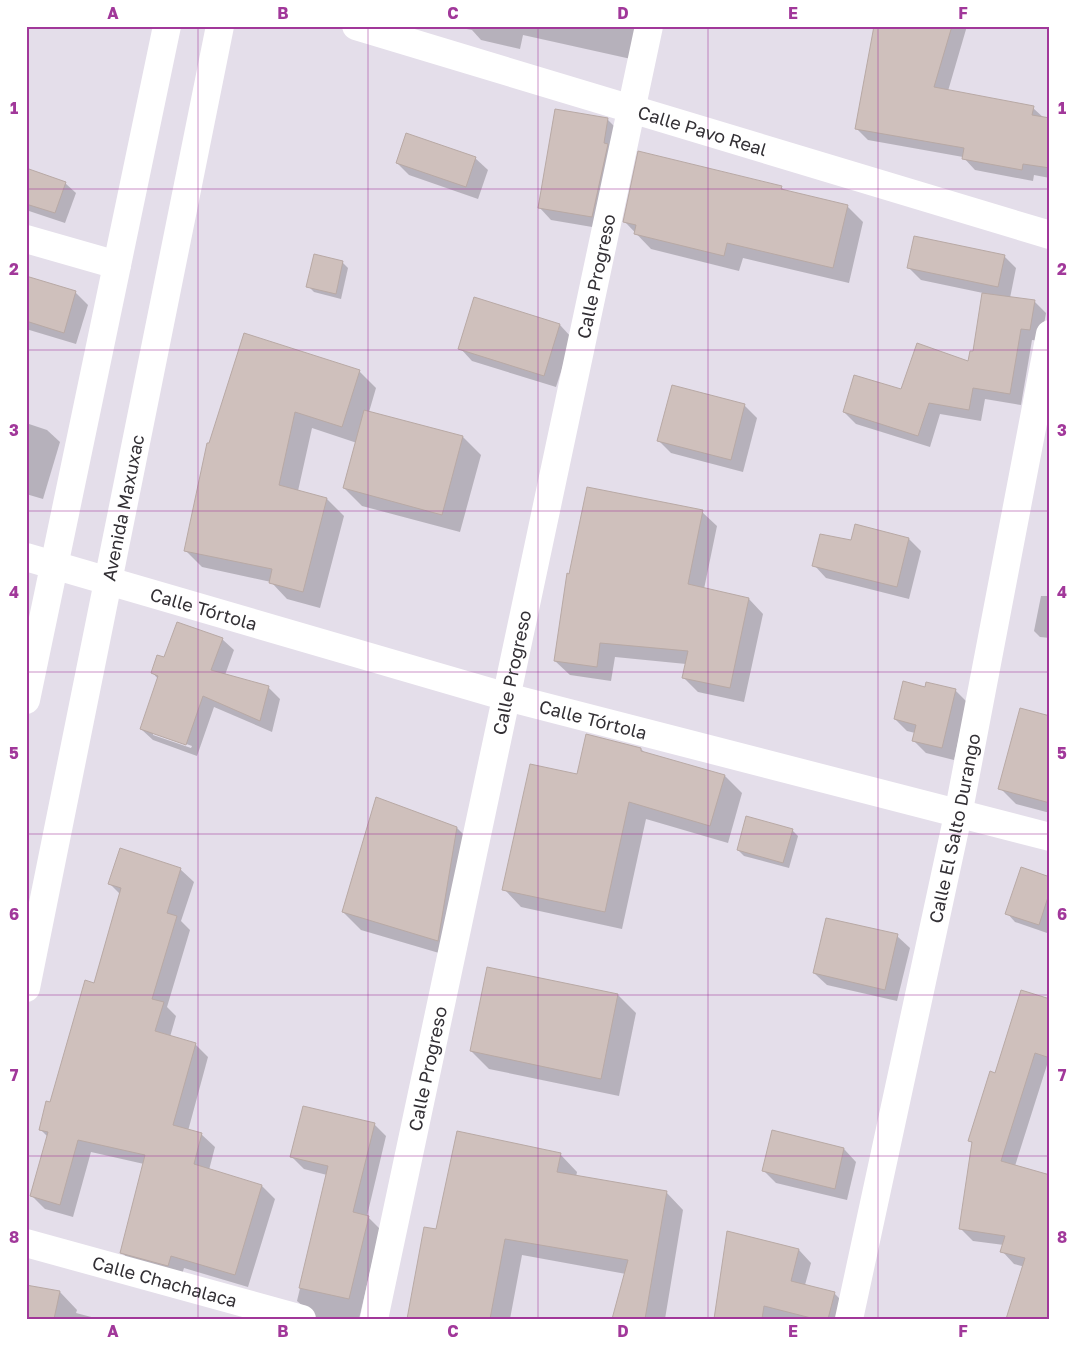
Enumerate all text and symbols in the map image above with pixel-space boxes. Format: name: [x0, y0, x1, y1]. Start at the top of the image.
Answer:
text: A: [107, 3, 119, 23]
text: B: [277, 3, 289, 23]
text: C: [447, 3, 459, 23]
text: D: [617, 3, 629, 23]
text: E: [788, 3, 798, 23]
text: F: [958, 3, 968, 23]
text: 1: [10, 98, 18, 118]
text: 1: [1058, 98, 1066, 118]
street label: Calle Pavo Real: [635, 101, 770, 160]
street label: Calle Progreso: [572, 212, 620, 341]
text: 2: [9, 259, 19, 279]
text: 2: [1057, 259, 1067, 279]
text: 3: [9, 420, 19, 440]
text: 3: [1057, 420, 1067, 440]
street label: Avenida Maxuxac: [97, 432, 148, 583]
text: 4: [9, 582, 19, 602]
text: 4: [1057, 582, 1067, 602]
street label: Calle Tórtola: [148, 583, 260, 635]
street label: Calle Progreso: [488, 608, 535, 737]
street label: Calle Tórtola: [537, 695, 649, 744]
street label: Calle El Salto Durango: [924, 732, 984, 925]
text: 5: [9, 743, 19, 763]
text: 5: [1057, 743, 1067, 763]
text: 6: [9, 904, 19, 924]
text: 6: [1057, 904, 1067, 924]
street label: Calle Progreso: [403, 1004, 451, 1133]
text: 7: [10, 1065, 19, 1085]
text: 7: [1058, 1065, 1067, 1085]
text: 8: [9, 1227, 19, 1247]
text: 8: [1057, 1227, 1067, 1247]
street label: Calle Chachalaca: [90, 1251, 240, 1312]
text: A: [107, 1321, 119, 1341]
text: B: [277, 1321, 289, 1341]
text: C: [447, 1321, 459, 1341]
text: D: [617, 1321, 629, 1341]
text: E: [788, 1321, 798, 1341]
text: F: [958, 1321, 968, 1341]

